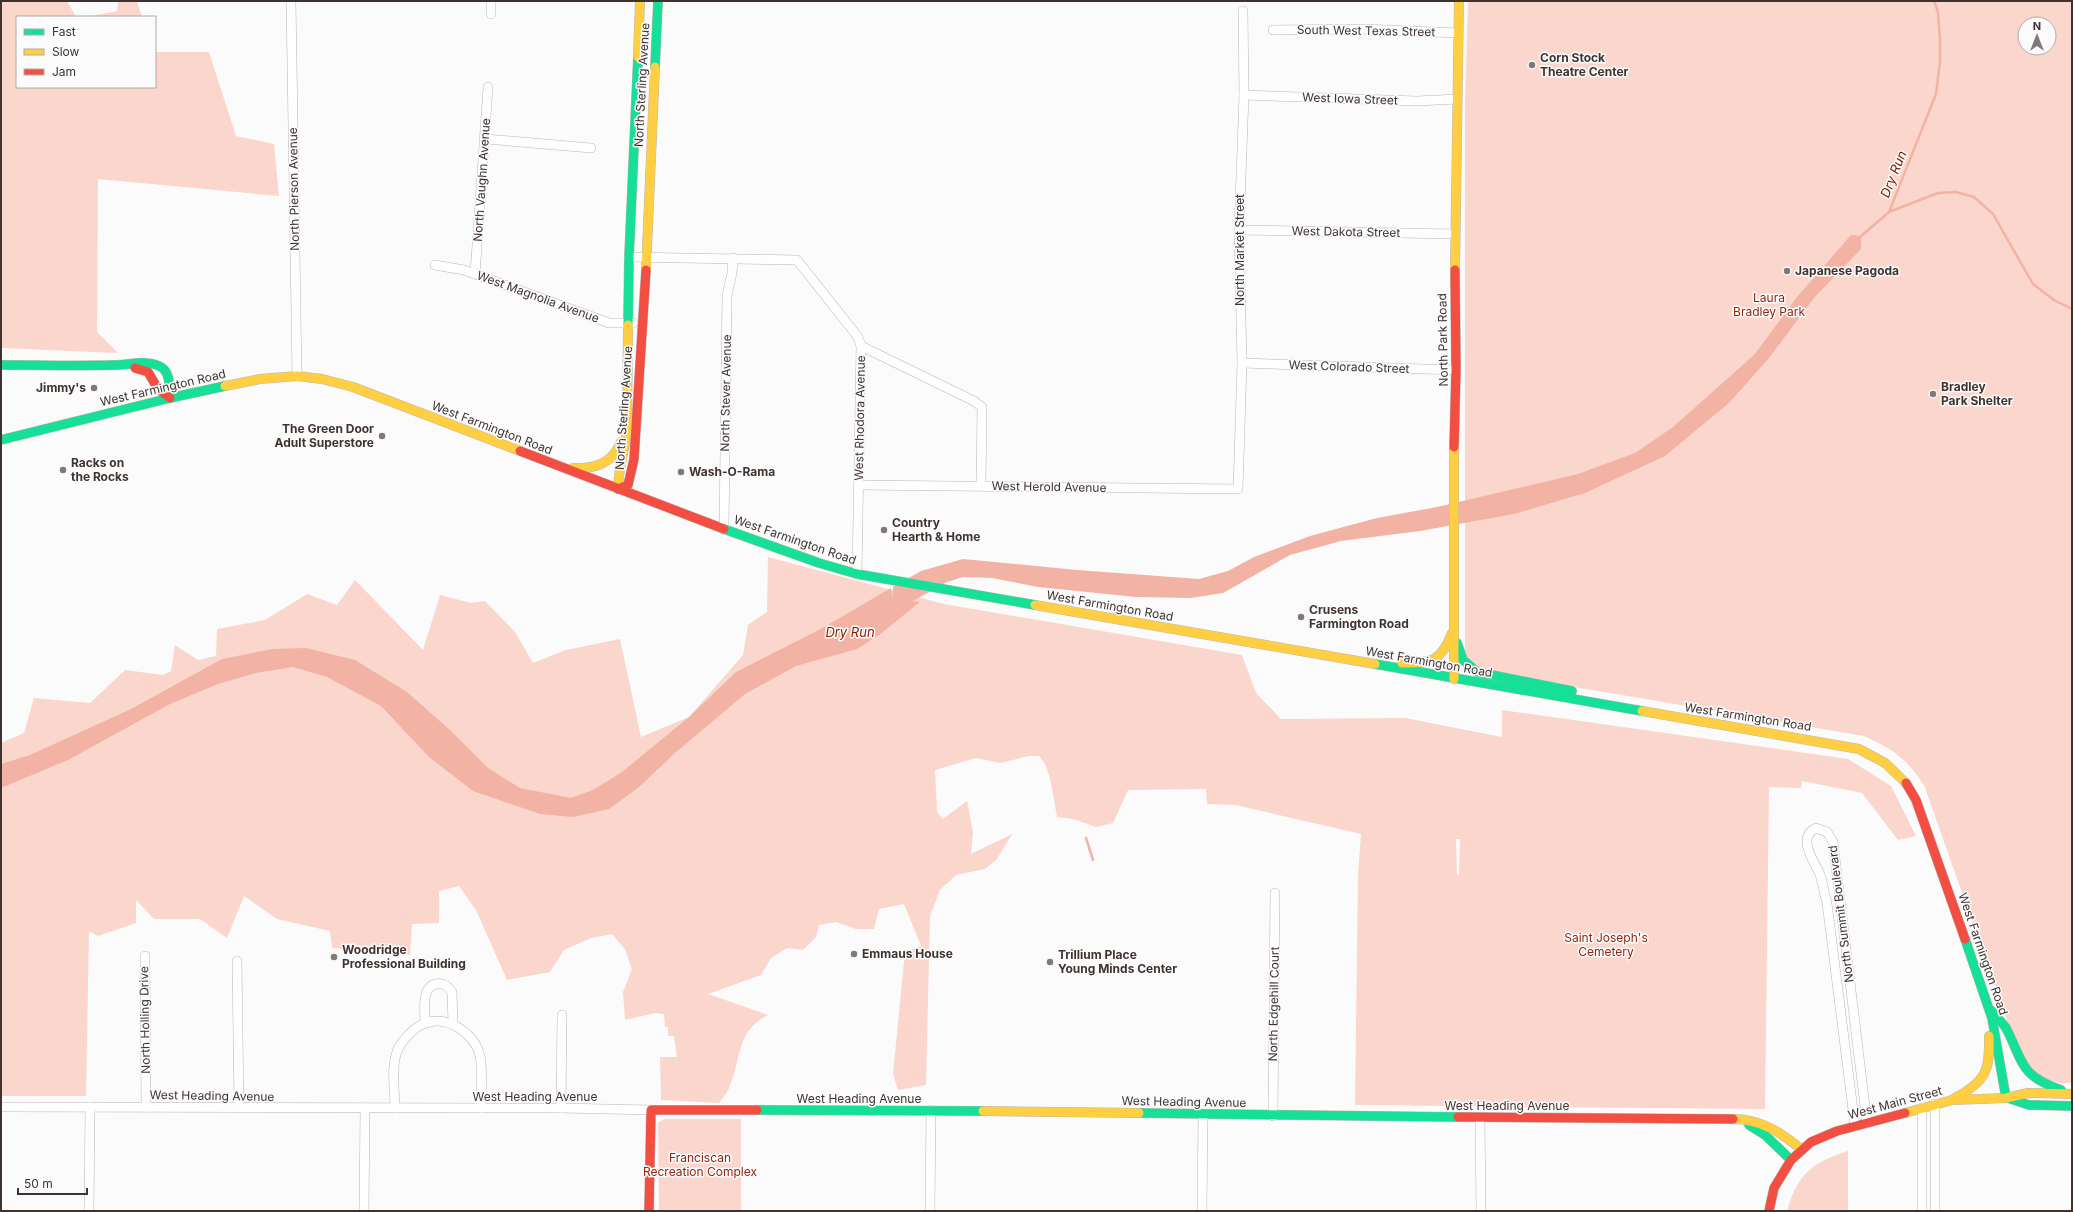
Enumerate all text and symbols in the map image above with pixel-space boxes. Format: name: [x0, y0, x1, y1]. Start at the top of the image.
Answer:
legend: [16, 16, 156, 88]
north arrow: [2017, 16, 2057, 56]
text: N: [2033, 19, 2041, 33]
street label: North Sterling Avenue: [631, 22, 652, 147]
street label: South West Texas Street: [1297, 22, 1436, 39]
text: Fast: [52, 24, 76, 39]
text: Slow: [52, 44, 80, 59]
place label: Corn Stock Theatre Center: [1540, 50, 1629, 79]
marker: Corn Stock Theatre Center: [1527, 60, 1537, 70]
text: Jam: [52, 64, 76, 79]
street label: West Iowa Street: [1302, 89, 1398, 108]
street label: North Vaughn Avenue: [470, 118, 493, 242]
street label: North Pierson Avenue: [285, 127, 302, 251]
water label: Dry Run: [1876, 148, 1910, 200]
street label: North Market Street: [1232, 194, 1247, 306]
street label: West Dakota Street: [1292, 223, 1401, 240]
place label: Japanese Pagoda: [1795, 263, 1899, 278]
marker: Japanese Pagoda: [1782, 266, 1792, 276]
street label: West Magnolia Avenue: [475, 267, 601, 326]
park label: Laura Bradley Park: [1733, 290, 1805, 319]
street label: North Park Road: [1434, 293, 1451, 387]
street label: North Stever Avenue: [717, 334, 734, 452]
street label: North Sterling Avenue: [612, 345, 635, 471]
street label: West Rhodora Avenue: [851, 355, 868, 481]
street label: West Colorado Street: [1288, 357, 1410, 376]
street label: West Farmington Road: [99, 366, 227, 409]
place label: Bradley Park Shelter: [1941, 379, 2013, 408]
place label: Jimmy's: [36, 380, 86, 395]
marker: Jimmy's: [89, 383, 99, 393]
marker: Bradley Park Shelter: [1928, 389, 1938, 399]
street label: West Farmington Road: [430, 398, 555, 458]
place label: The Green Door Adult Superstore: [275, 421, 374, 450]
marker: The Green Door Adult Superstore: [377, 431, 387, 441]
place label: Racks on the Rocks: [71, 455, 129, 484]
place label: Wash-O-Rama: [689, 464, 775, 479]
marker: Racks on the Rocks: [58, 465, 68, 475]
marker: Wash-O-Rama: [676, 467, 686, 477]
street label: West Herold Avenue: [991, 478, 1107, 495]
street label: West Farmington Road: [732, 512, 858, 568]
place label: Country Hearth & Home: [892, 515, 980, 544]
marker: Country Hearth & Home: [879, 525, 889, 535]
street label: West Farmington Road: [1046, 587, 1175, 624]
place label: Crusens Farmington Road: [1309, 602, 1409, 631]
marker: Crusens Farmington Road: [1296, 612, 1306, 622]
water label: Dry Run: [825, 624, 875, 640]
street label: West Farmington Road: [1365, 643, 1494, 680]
street label: West Farmington Road: [1684, 699, 1813, 734]
street label: North Summit Boulevard: [1825, 845, 1856, 984]
street label: West Farmington Road: [1955, 891, 2011, 1017]
park label: Saint Joseph's Cemetery: [1564, 930, 1648, 959]
place label: Woodridge Professional Building: [342, 942, 466, 971]
place label: Emmaus House: [862, 946, 953, 961]
street label: North Edgehill Court: [1265, 946, 1282, 1062]
place label: Trillium Place Young Minds Center: [1058, 947, 1177, 976]
marker: Emmaus House: [849, 949, 859, 959]
marker: Woodridge Professional Building: [329, 952, 339, 962]
marker: Trillium Place Young Minds Center: [1045, 957, 1055, 967]
street label: North Holling Drive: [136, 966, 153, 1074]
street label: West Main Street: [1846, 1083, 1944, 1122]
street label: West Heading Avenue: [149, 1087, 275, 1104]
street label: West Heading Avenue: [473, 1089, 597, 1104]
street label: West Heading Avenue: [797, 1091, 921, 1106]
street label: West Heading Avenue: [1121, 1093, 1247, 1110]
street label: West Heading Avenue: [1445, 1098, 1569, 1113]
park label: Franciscan Recreation Complex: [643, 1150, 757, 1179]
scale bar: [18, 1170, 87, 1196]
text: 50 m: [24, 1176, 53, 1191]

